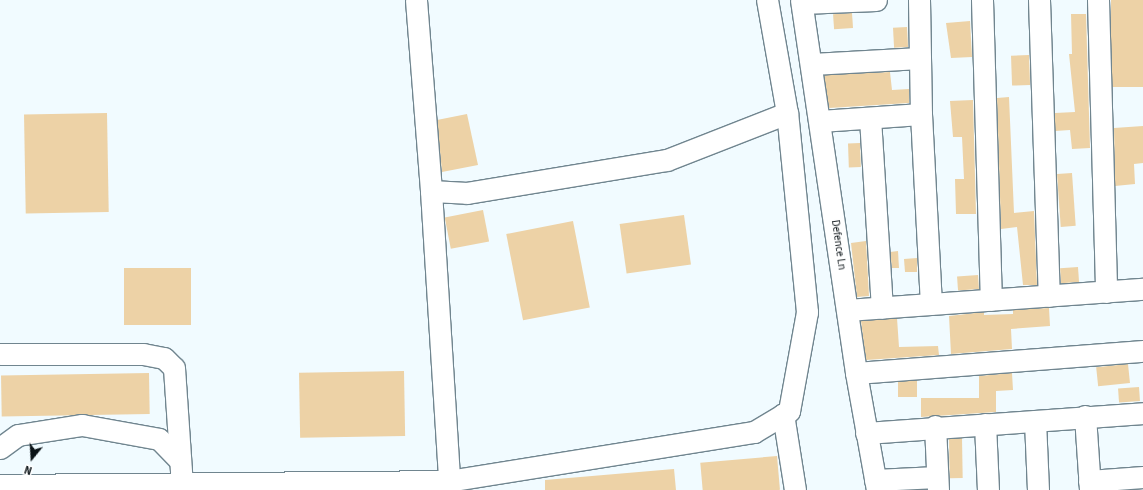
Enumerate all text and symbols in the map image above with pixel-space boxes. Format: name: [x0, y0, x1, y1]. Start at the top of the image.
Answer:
street label: Defence Ln: [828, 219, 848, 271]
north arrow: [12, 438, 52, 478]
text: N: [22, 462, 34, 478]

